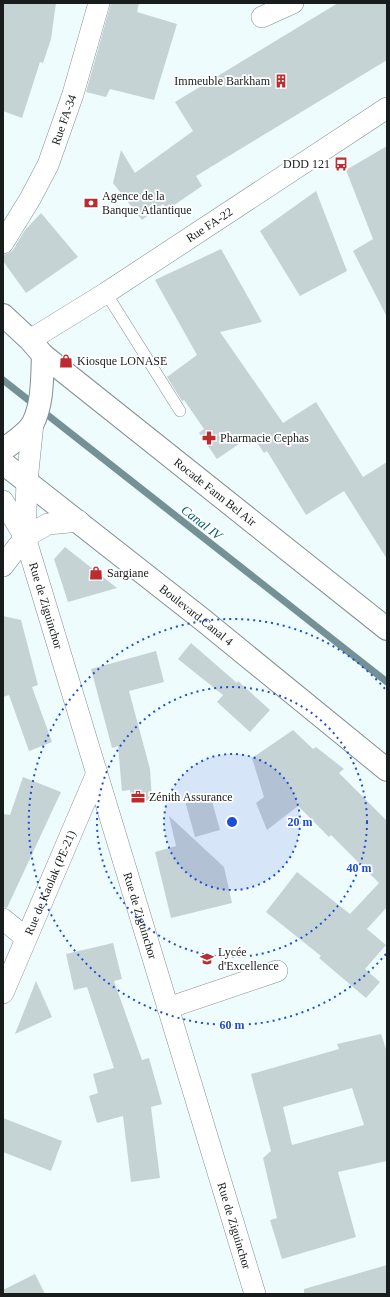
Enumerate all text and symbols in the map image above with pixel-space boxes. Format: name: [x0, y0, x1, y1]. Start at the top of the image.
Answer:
building icon: Immeuble Barkham: [273, 73, 289, 89]
place label: Immeuble Barkham: [174, 74, 271, 88]
street label: Rue FA-34: [49, 93, 79, 147]
bus stop icon: DDD 121: [333, 156, 349, 172]
place label: DDD 121: [283, 157, 330, 171]
place label: Agence de la Banque Atlantique: [102, 189, 192, 217]
bank icon: Agence de la Banque Atlantique: [83, 195, 99, 211]
street label: Rue FA-22: [183, 205, 235, 245]
shop icon: Kiosque LONASE: [58, 353, 74, 369]
place label: Kiosque LONASE: [77, 354, 167, 368]
pharmacy icon: Pharmacie Cephas: [201, 430, 217, 446]
place label: Pharmacie Cephas: [220, 431, 309, 445]
street label: Rocade Fann Bel Air: [171, 455, 259, 529]
water label: Canal IV: [178, 502, 227, 544]
street label: Rue de Ziguinchor: [26, 561, 66, 651]
shop icon: Sargiane: [88, 565, 104, 581]
place label: Sargiane: [107, 566, 149, 580]
street label: Boulevard Canal 4: [157, 582, 236, 649]
office icon: Zénith Assurance: [130, 789, 146, 805]
place label: Zénith Assurance: [149, 790, 233, 804]
centre of rings: [225, 815, 239, 829]
text: 20 m: [288, 815, 313, 829]
street label: Rue de Kaolak (PE-21): [22, 828, 79, 937]
text: 40 m: [347, 861, 372, 875]
street label: Rue de Ziguinchor: [120, 871, 160, 961]
place label: Lycée d'Excellence: [218, 945, 279, 973]
school or university icon: Lycée d'Excellence: [199, 951, 215, 967]
text: 60 m: [220, 1018, 245, 1032]
street label: Rue de Ziguinchor: [214, 1181, 254, 1271]

